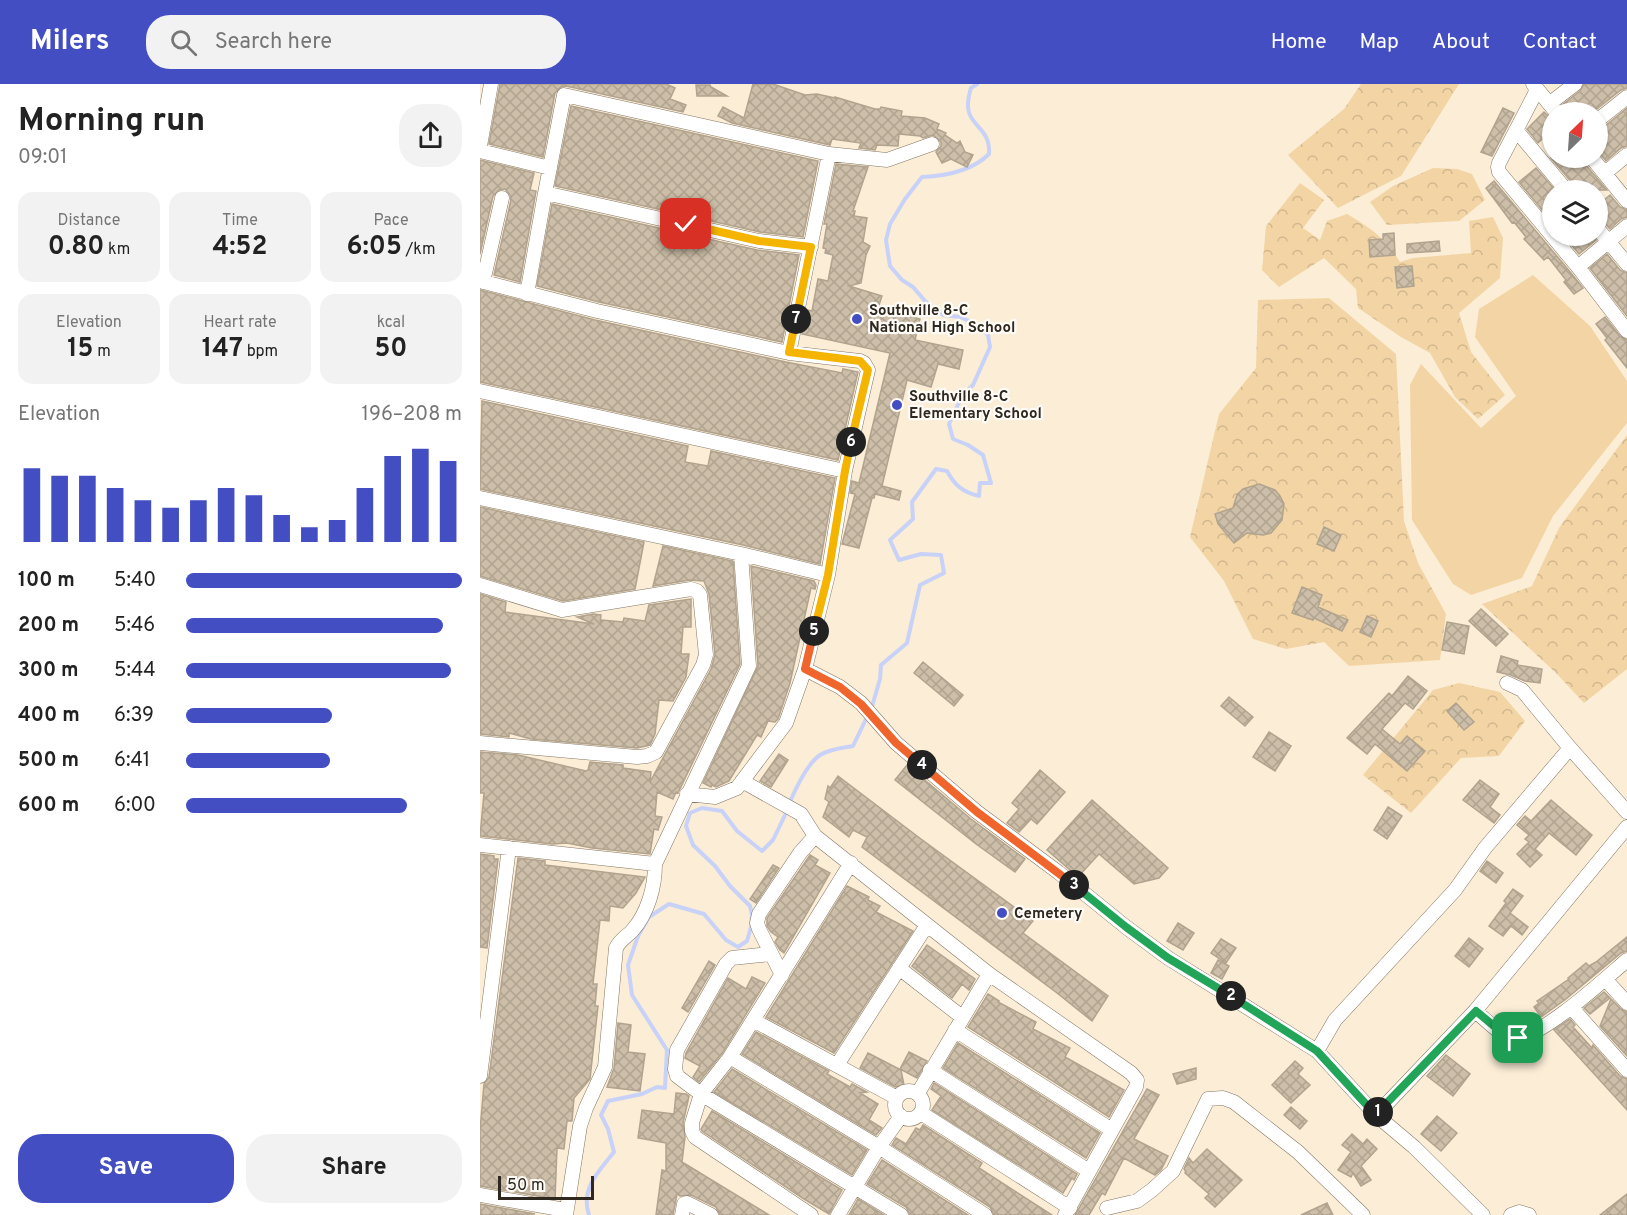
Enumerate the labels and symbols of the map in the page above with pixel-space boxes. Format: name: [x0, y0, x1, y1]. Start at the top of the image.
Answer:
north arrow: [1542, 102, 1608, 168]
pin: [660, 198, 711, 249]
place label: Southville 8-C National High School: [869, 302, 1015, 338]
pin: 7: [781, 304, 811, 334]
marker: Southville 8-C National High School: [850, 312, 864, 326]
place label: Southville 8-C Elementary School: [909, 388, 1042, 424]
marker: Southville 8-C Elementary School: [890, 398, 904, 412]
pin: 6: [836, 427, 866, 457]
pin: 5: [799, 616, 829, 646]
pin: 4: [907, 750, 937, 780]
pin: 3: [1059, 870, 1089, 900]
place label: Cemetery: [1014, 905, 1083, 924]
marker: Cemetery: [995, 906, 1009, 920]
pin: 2: [1216, 981, 1246, 1011]
pin: [1492, 1012, 1543, 1063]
pin: 1: [1363, 1097, 1393, 1127]
scale bar: [498, 1173, 594, 1200]

